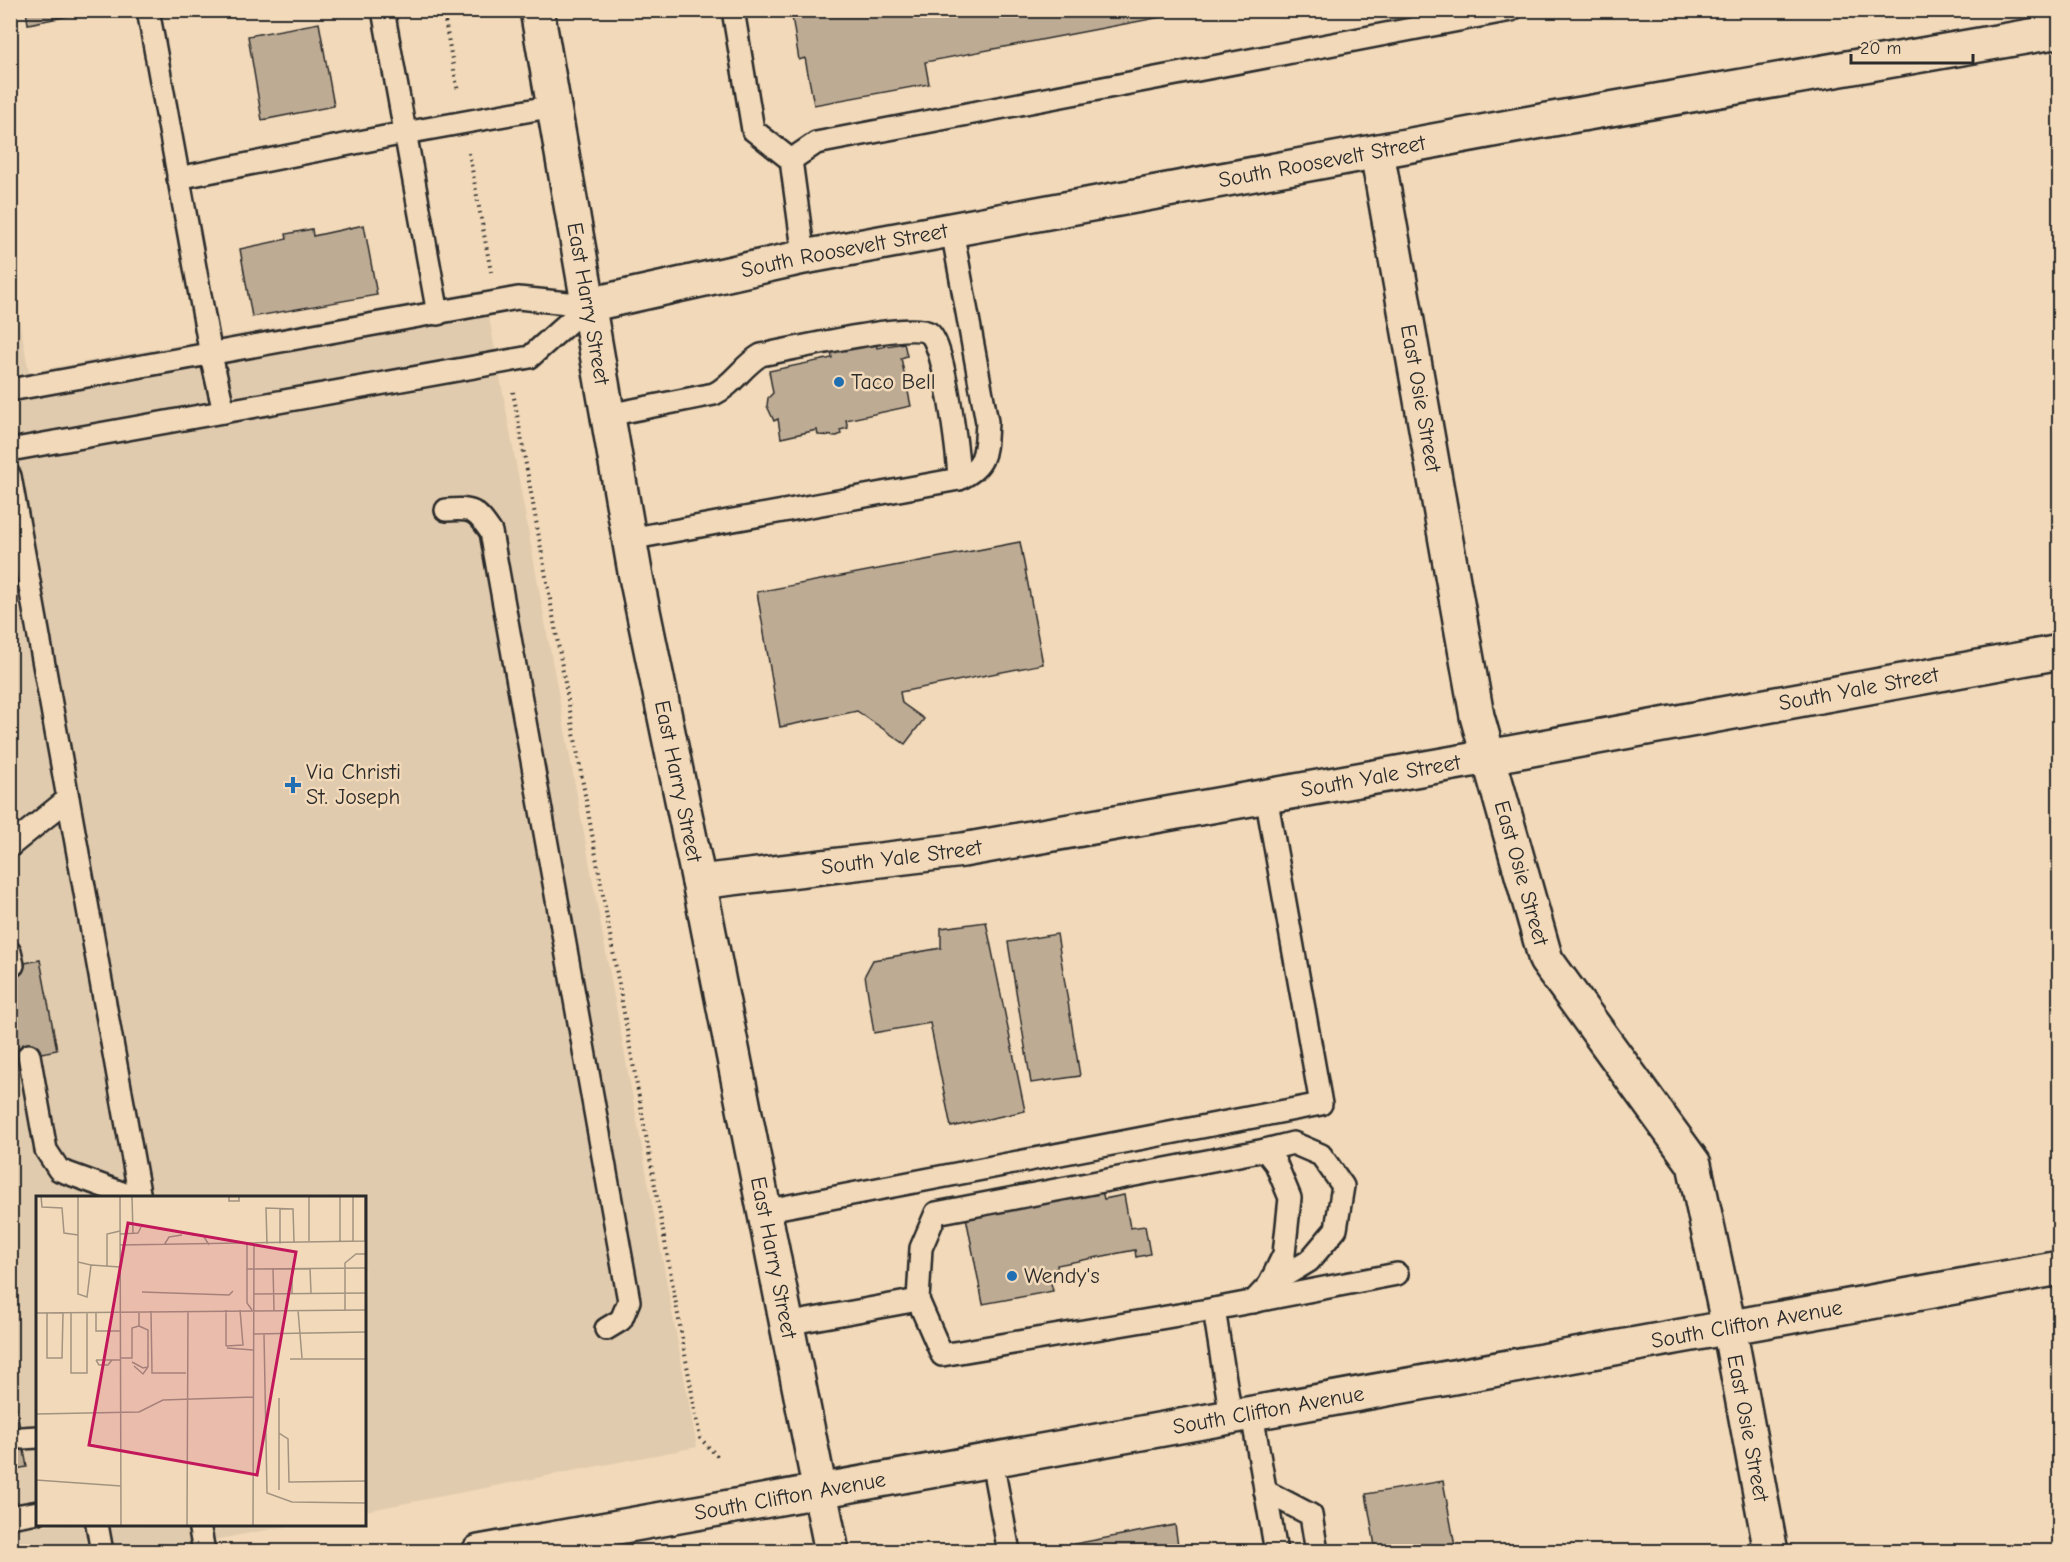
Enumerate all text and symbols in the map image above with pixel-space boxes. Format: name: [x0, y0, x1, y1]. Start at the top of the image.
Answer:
scale bar: [1851, 27, 1972, 65]
text: 20 m: [1860, 38, 1901, 59]
street label: South Roosevelt Street: [1216, 130, 1428, 193]
street label: South Roosevelt Street: [738, 218, 950, 284]
street label: East Harry Street: [561, 220, 615, 388]
street label: East Osie Street: [1395, 322, 1447, 475]
place label: Taco Bell: [851, 369, 936, 395]
marker: Taco Bell: [832, 375, 846, 389]
street label: South Yale Street: [1777, 661, 1941, 716]
street label: East Harry Street: [649, 698, 708, 865]
street label: South Yale Street: [1299, 749, 1463, 803]
place label: Via Christi St. Joseph: [306, 759, 401, 810]
marker: Via Christi St. Joseph: [284, 776, 302, 794]
street label: East Osie Street: [1489, 798, 1554, 949]
street label: South Yale Street: [820, 834, 985, 880]
street label: East Harry Street: [745, 1174, 802, 1342]
inset map: [36, 1196, 366, 1526]
place label: Wendy's: [1024, 1263, 1100, 1289]
marker: Wendy's: [1005, 1269, 1019, 1283]
street label: South Clifton Avenue: [1649, 1294, 1844, 1354]
street label: East Osie Street: [1721, 1352, 1774, 1505]
street label: South Clifton Avenue: [1171, 1380, 1366, 1440]
street label: South Clifton Avenue: [692, 1466, 888, 1526]

